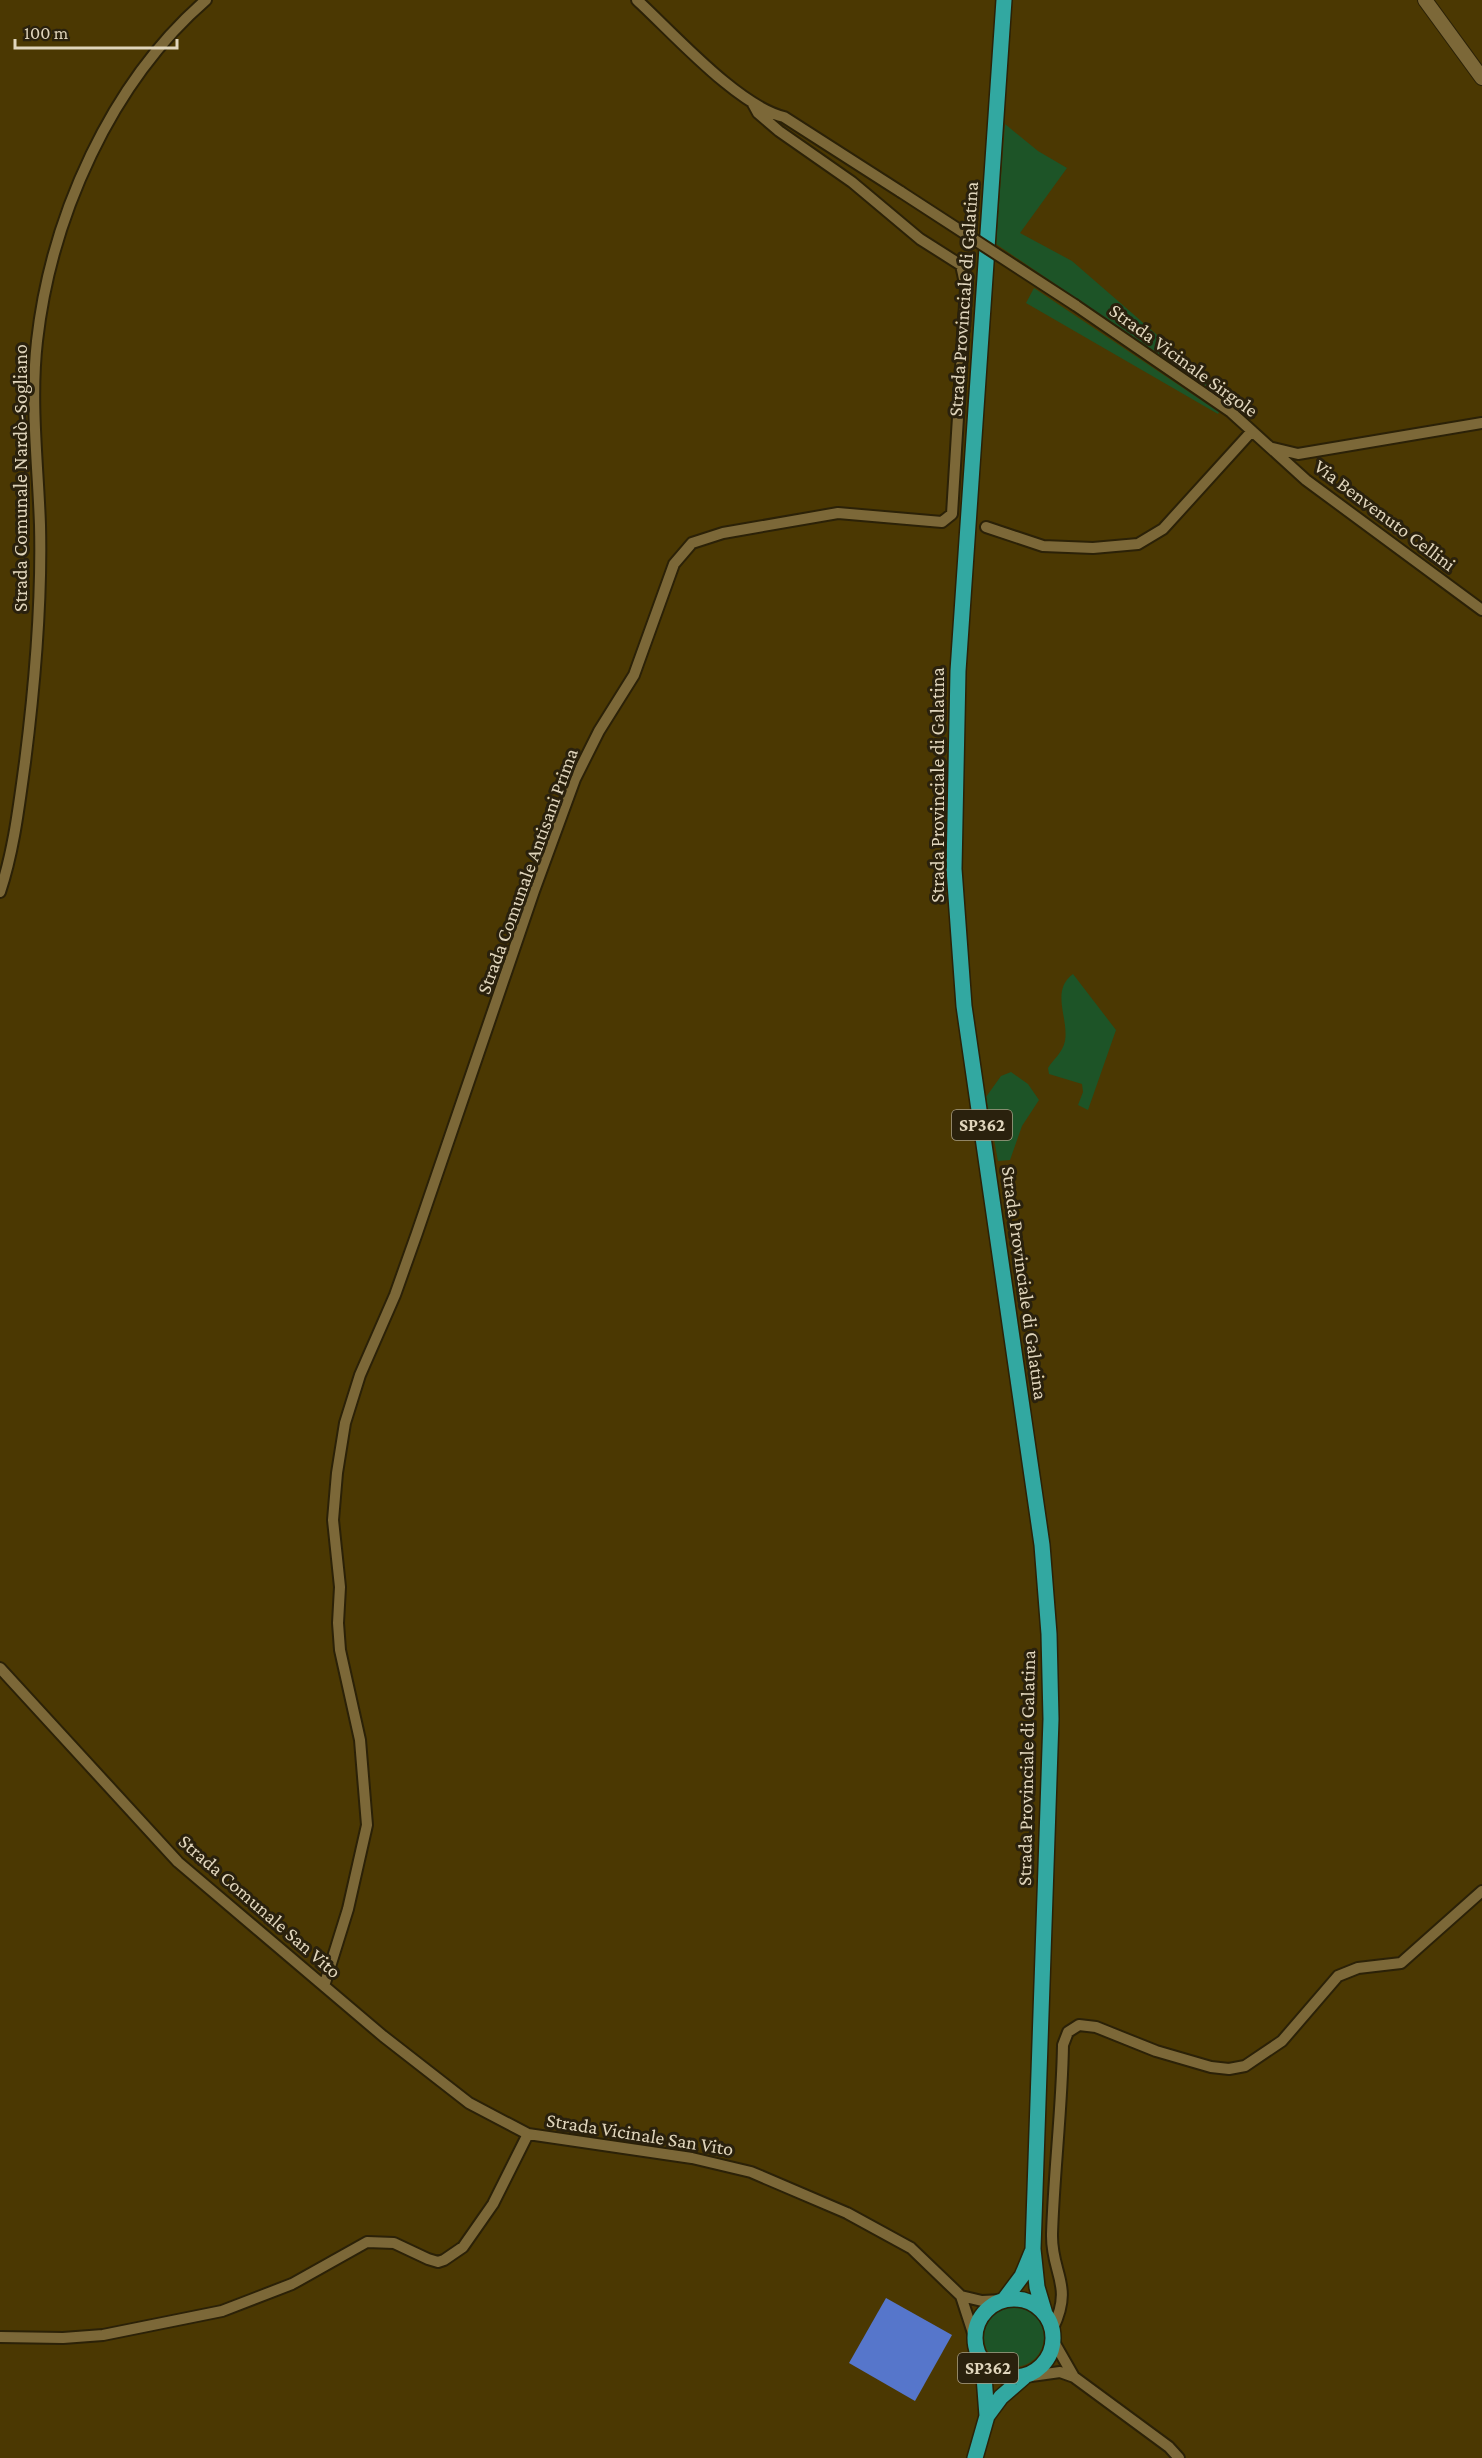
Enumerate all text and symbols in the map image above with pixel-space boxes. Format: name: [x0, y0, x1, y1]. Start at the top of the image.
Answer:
scale bar: [15, 12, 177, 50]
text: 100 m: [24, 23, 69, 43]
street label: Strada Provinciale di Galatina: [944, 181, 982, 417]
street label: Strada Vicinale Sirgole: [1105, 299, 1263, 422]
street label: Strada Comunale Nardò-Sogliano: [9, 344, 32, 612]
street label: Via Benvenuto Cellini: [1310, 455, 1460, 575]
street label: Strada Provinciale di Galatina: [926, 667, 948, 903]
street label: Strada Comunale Antisani Prima: [472, 745, 582, 997]
road number: SP362: [952, 1110, 1012, 1140]
street label: Strada Provinciale di Galatina: [998, 1165, 1052, 1401]
street label: Strada Provinciale di Galatina: [1013, 1650, 1039, 1886]
street label: Strada Comunale San Vito: [175, 1830, 346, 1982]
street label: Strada Vicinale San Vito: [545, 2108, 735, 2160]
road number: SP362: [958, 2353, 1018, 2383]

